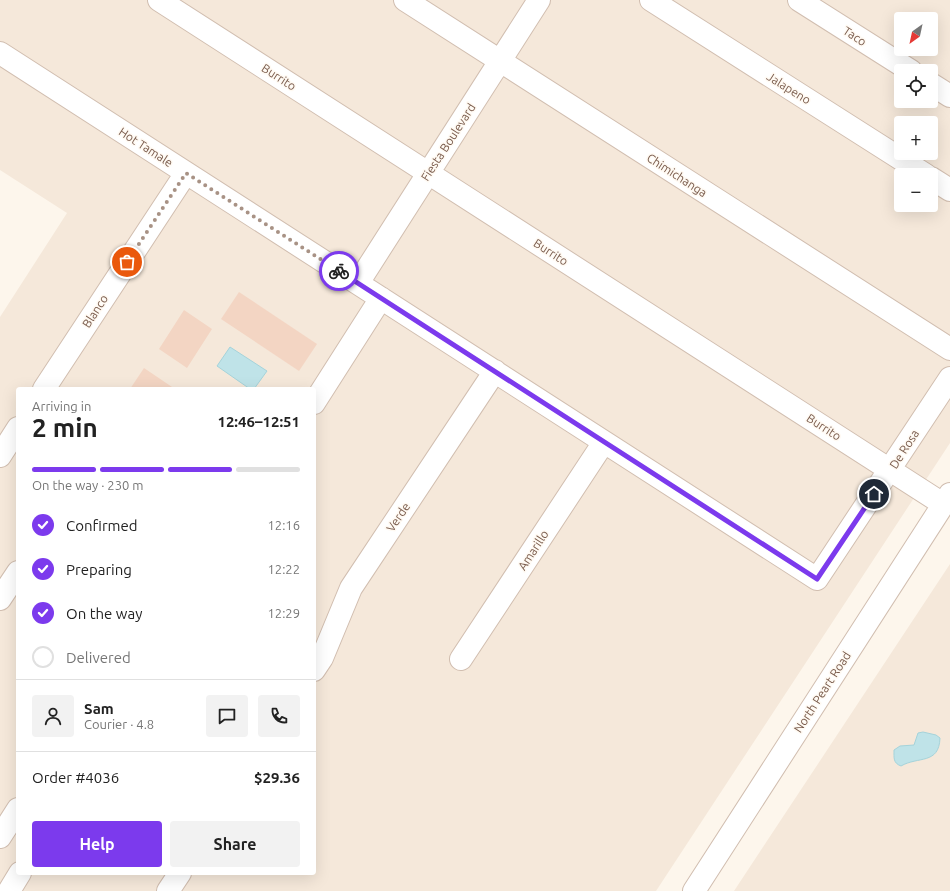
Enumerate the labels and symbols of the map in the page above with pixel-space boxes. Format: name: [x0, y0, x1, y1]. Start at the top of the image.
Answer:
north arrow: [894, 12, 938, 56]
street label: Taco: [841, 24, 869, 48]
street label: Burrito: [259, 61, 299, 93]
street label: Jalapeno: [765, 70, 813, 106]
street label: Fiesta Boulevard: [418, 101, 478, 183]
street label: Hot Tamale: [117, 125, 175, 169]
street label: Chimichanga: [645, 151, 709, 199]
street label: Burrito: [531, 236, 571, 268]
pin: [110, 245, 144, 279]
courier: [319, 251, 359, 291]
street label: Blanco: [80, 292, 110, 330]
street label: Burrito: [804, 411, 844, 443]
street label: De Rosa: [887, 427, 921, 471]
pin: [857, 477, 891, 511]
street label: Verde: [384, 500, 412, 534]
street label: Amarillo: [515, 528, 551, 572]
street label: North Peart Road: [791, 649, 853, 735]

